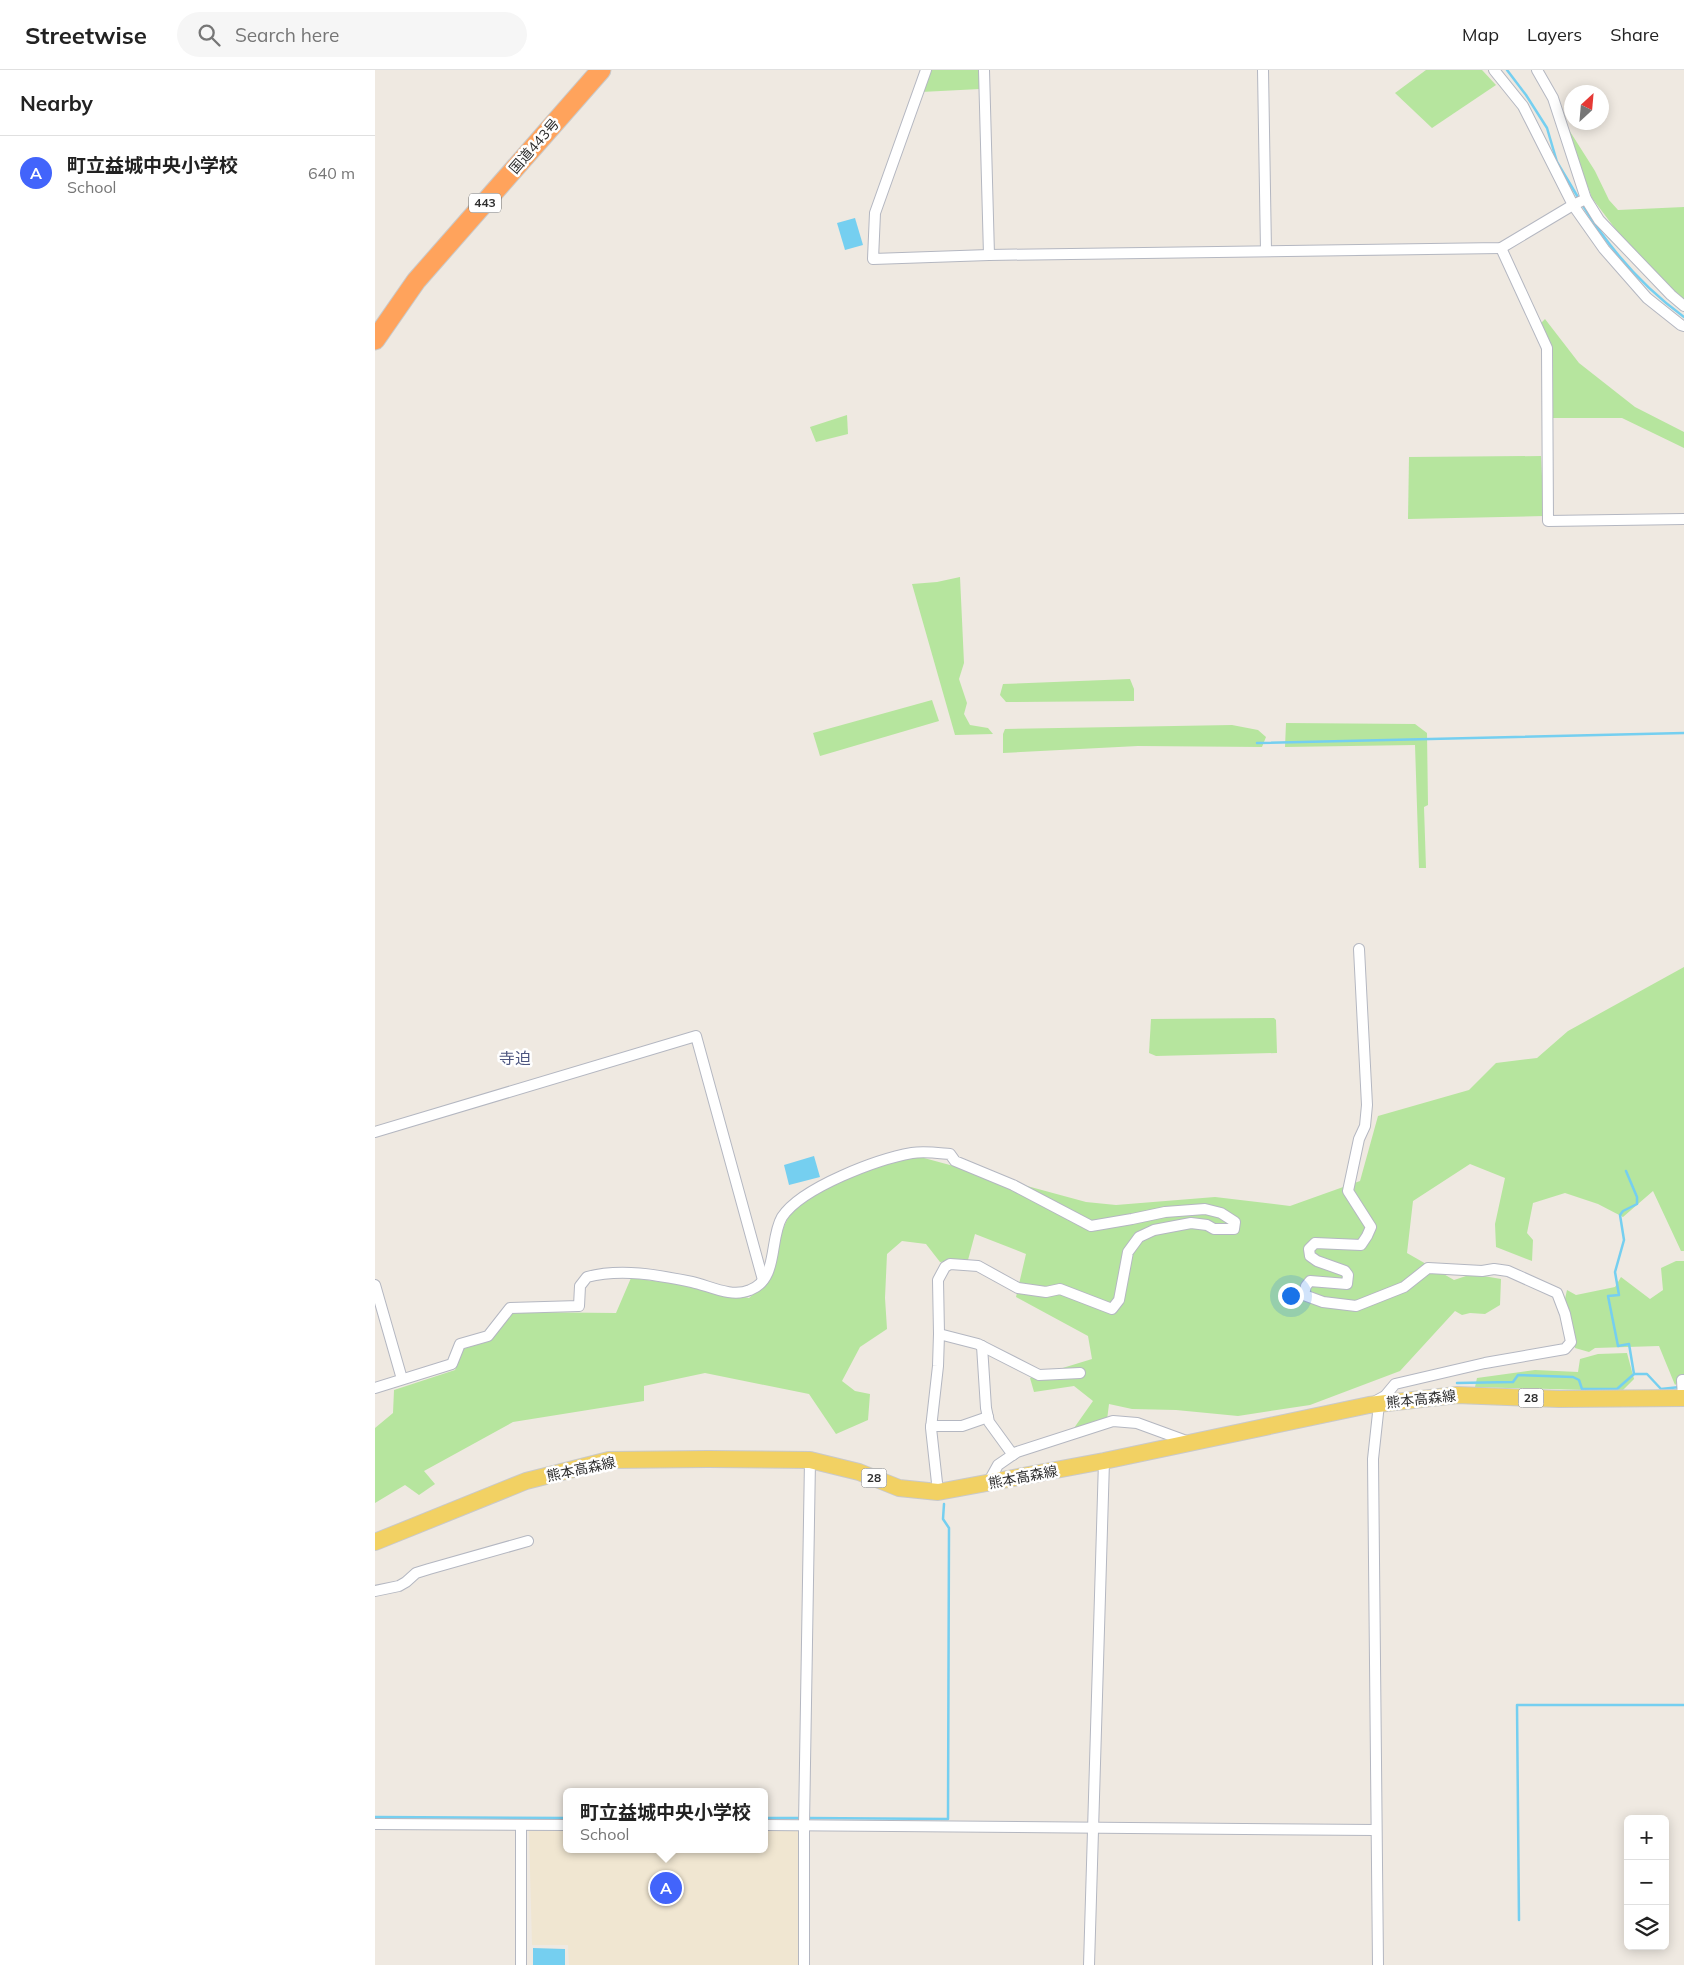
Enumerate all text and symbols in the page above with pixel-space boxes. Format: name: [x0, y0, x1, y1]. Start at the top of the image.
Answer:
search box: [177, 12, 527, 57]
text: Streetwise: [25, 20, 147, 50]
icon: search: [195, 21, 223, 49]
text: Search here: [235, 23, 339, 47]
text: Map: [1462, 23, 1499, 46]
text: Layers: [1527, 23, 1582, 46]
text: Share: [1610, 23, 1659, 46]
north arrow: [1564, 85, 1609, 130]
text: Nearby: [20, 90, 93, 116]
street label: 国道443号: [505, 115, 563, 177]
text: 町立益城中央小学校: [67, 153, 238, 177]
text: A: [30, 163, 42, 183]
text: 640 m: [308, 163, 355, 183]
text: School: [67, 177, 116, 197]
road number: 443: [469, 194, 501, 212]
district label: 寺迫: [499, 1048, 531, 1068]
your location: [1278, 1283, 1304, 1309]
street label: 熊本高森線: [1385, 1386, 1457, 1412]
road number: 28: [1519, 1389, 1543, 1408]
street label: 熊本高森線: [545, 1453, 617, 1485]
street label: 熊本高森線: [987, 1461, 1059, 1493]
road number: 28: [861, 1469, 887, 1488]
popup: [563, 1788, 768, 1853]
text: 町立益城中央小学校: [580, 1800, 751, 1824]
map controls: [1624, 1815, 1669, 1950]
button: +: [1624, 1815, 1669, 1860]
text: School: [580, 1824, 629, 1844]
button: −: [1624, 1860, 1669, 1905]
pin: A: [650, 1869, 682, 1907]
button: layers: [1624, 1905, 1669, 1950]

